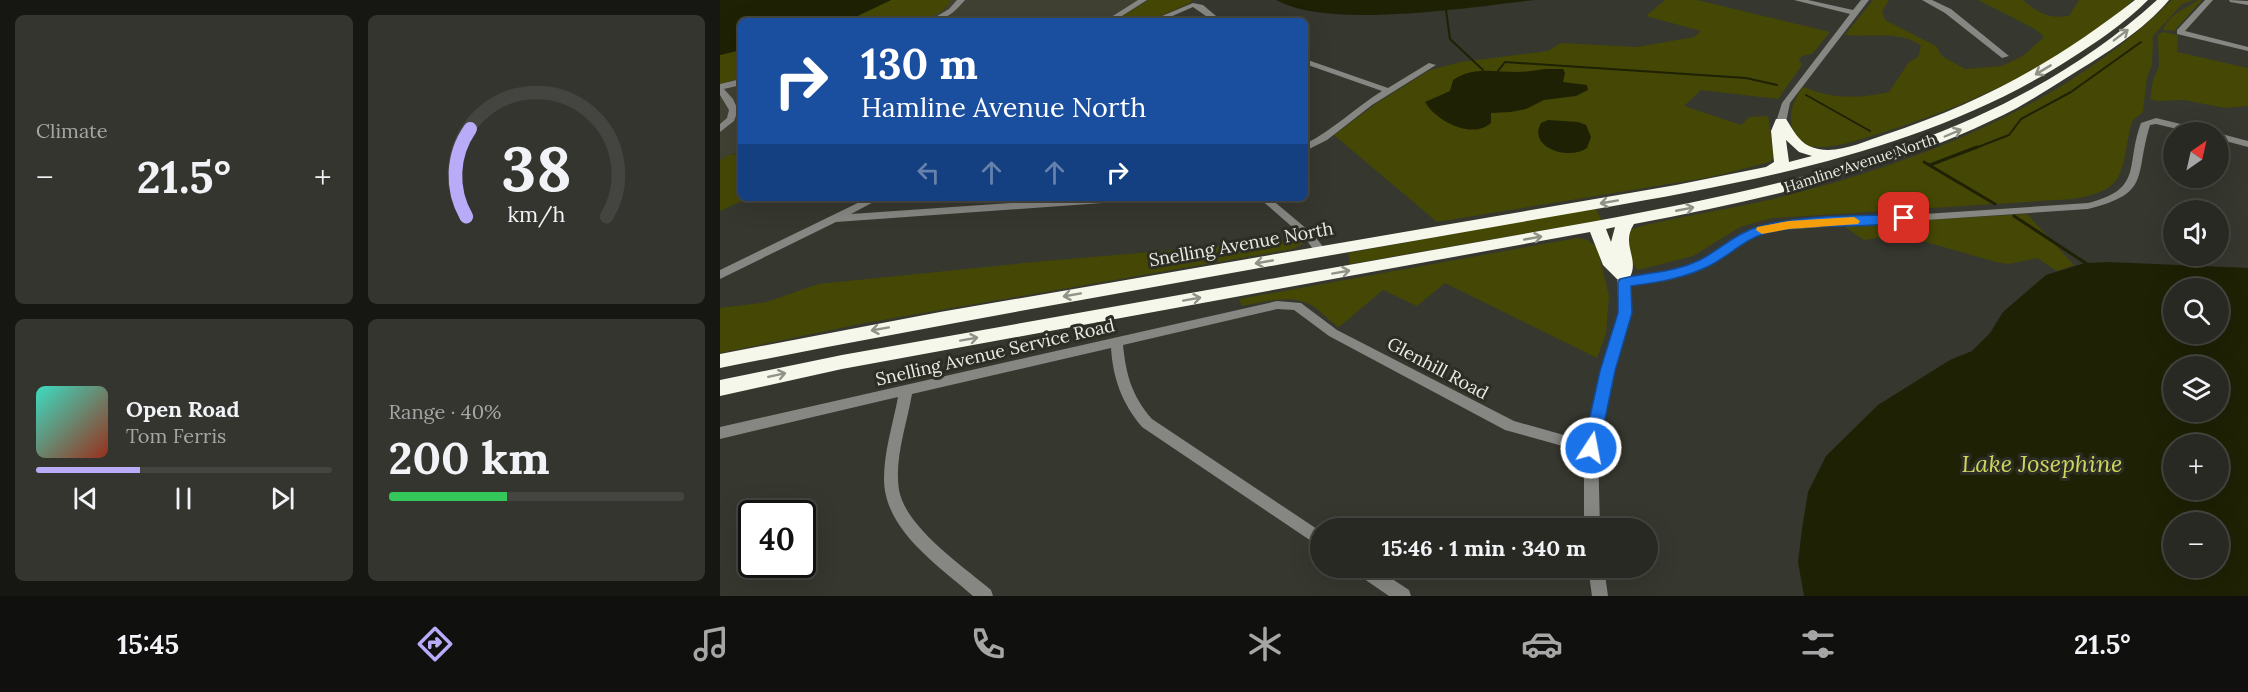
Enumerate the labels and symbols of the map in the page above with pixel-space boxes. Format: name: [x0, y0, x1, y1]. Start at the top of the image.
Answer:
one-way arrow: [2113, 29, 2129, 42]
one-way arrow: [2035, 65, 2052, 77]
north arrow: [2163, 122, 2229, 188]
one-way arrow: [1943, 127, 1962, 138]
street label: Hamline Avenue North: [1782, 129, 1938, 197]
pin: [1878, 192, 1929, 243]
one-way arrow: [1600, 196, 1620, 207]
one-way arrow: [1675, 204, 1694, 215]
street label: Snelling Avenue North: [1147, 216, 1335, 272]
one-way arrow: [1523, 232, 1543, 243]
one-way arrow: [1254, 257, 1274, 268]
one-way arrow: [1331, 266, 1351, 277]
one-way arrow: [1062, 289, 1082, 300]
one-way arrow: [1181, 293, 1201, 304]
street label: Snelling Avenue Service Road: [873, 313, 1117, 391]
one-way arrow: [870, 324, 890, 335]
street label: Glenhill Road: [1383, 332, 1493, 404]
one-way arrow: [958, 333, 978, 344]
one-way arrow: [767, 369, 786, 381]
position arrow: [1559, 416, 1623, 480]
water label: Lake Josephine: [1961, 448, 2123, 479]
speed limit sign: 40: [738, 500, 816, 578]

